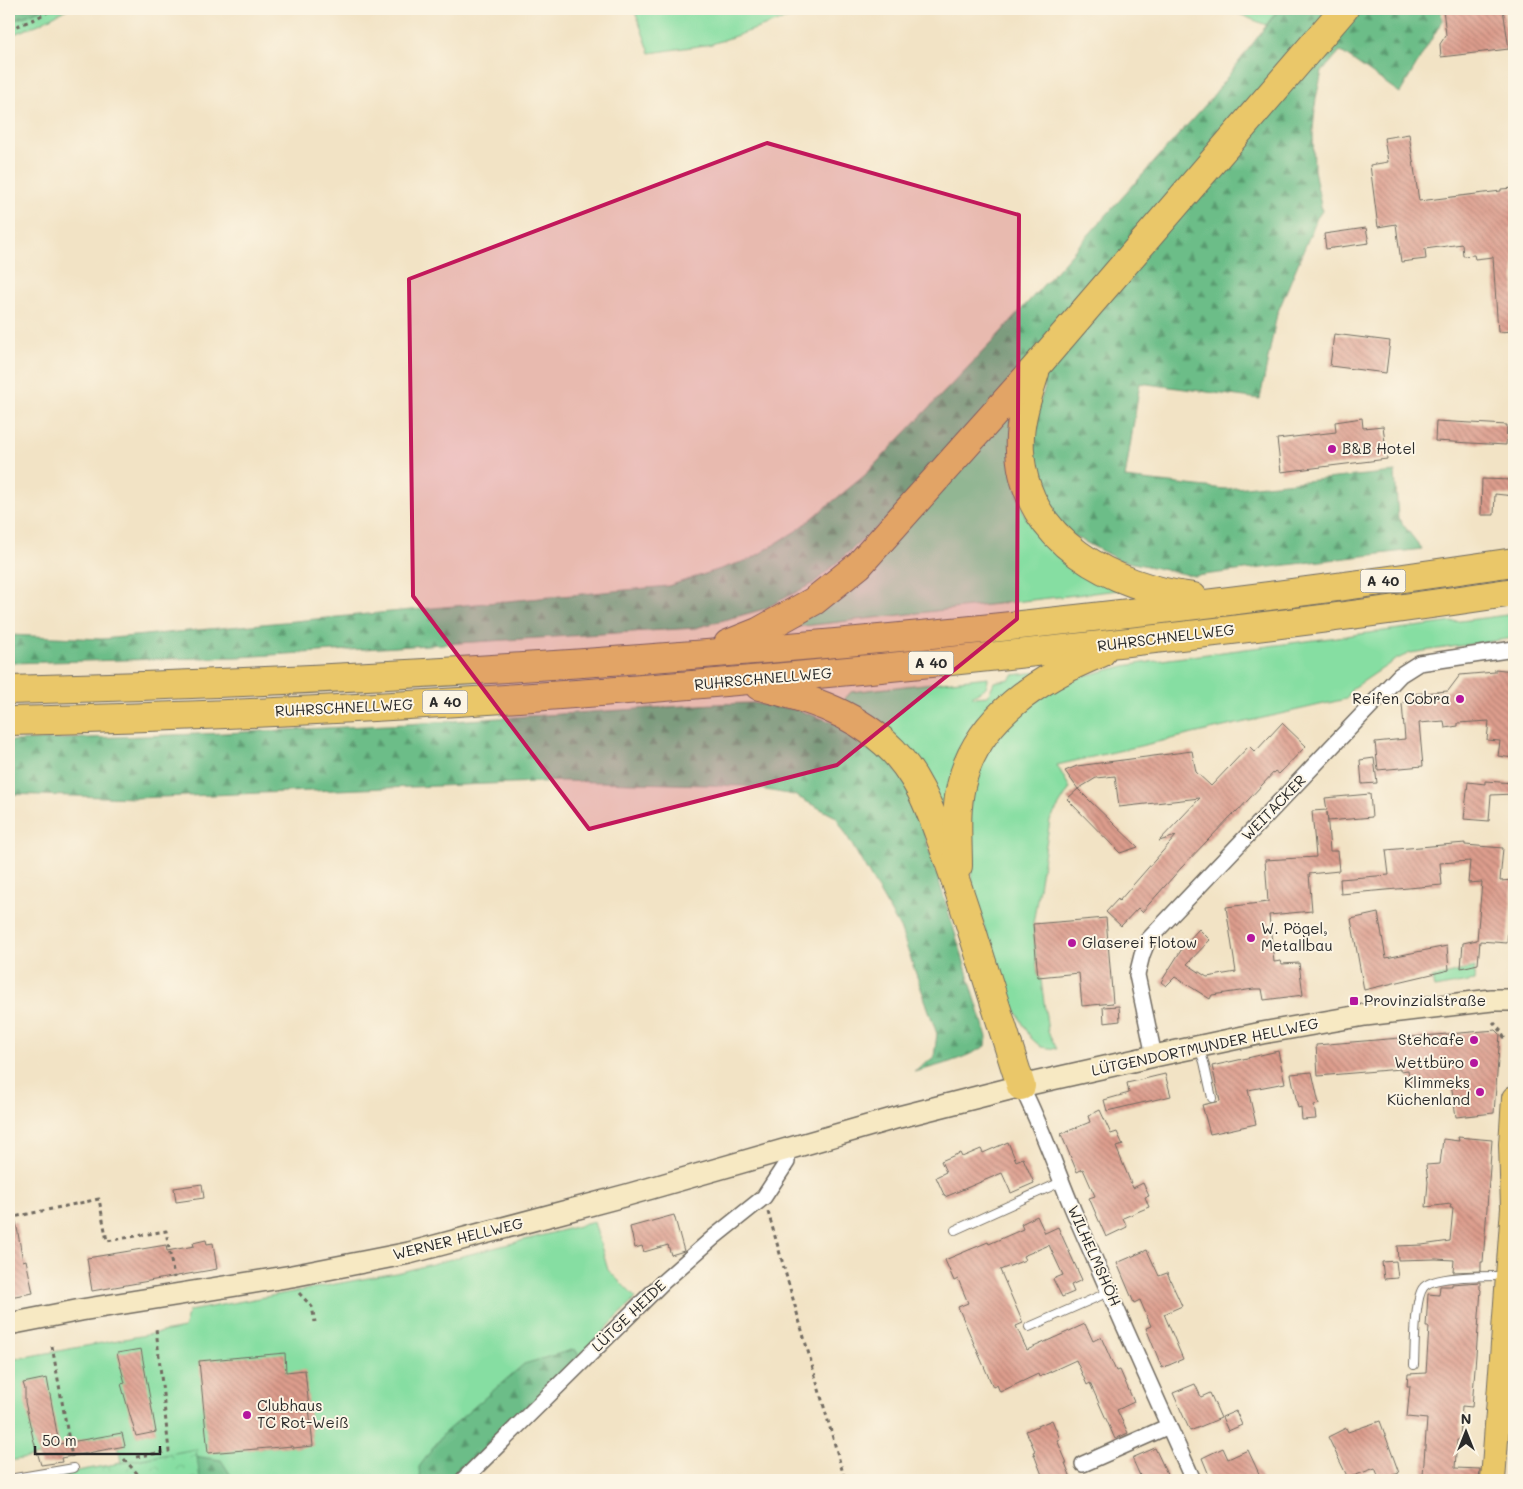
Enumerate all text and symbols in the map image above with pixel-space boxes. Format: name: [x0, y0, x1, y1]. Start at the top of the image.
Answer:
place label: B&B Hotel: [1342, 438, 1416, 458]
marker: B&B Hotel: [1326, 443, 1338, 455]
road number: A 40: [1360, 570, 1406, 592]
street label: RUHRSCHNELLWEG: [1096, 619, 1236, 655]
road number: A 40: [908, 651, 954, 674]
street label: RUHRSCHNELLWEG: [693, 662, 833, 694]
place label: Reifen Cobra: [1352, 688, 1450, 708]
road number: A 40: [422, 690, 468, 714]
street label: RUHRSCHNELLWEG: [274, 693, 413, 721]
marker: Reifen Cobra: [1454, 693, 1466, 705]
street label: WEITACKER: [1237, 770, 1310, 845]
place label: W. Pögel, Metallbau: [1261, 918, 1333, 955]
place label: Glaserei Flotow: [1082, 932, 1197, 952]
marker: W. Pögel, Metallbau: [1245, 932, 1257, 944]
marker: Glaserei Flotow: [1066, 937, 1078, 949]
place label: Provinzialstraße: [1364, 990, 1486, 1010]
marker: Provinzialstraße: [1348, 995, 1360, 1007]
street label: LÜTGENDORTMUNDER HELLWEG: [1090, 1012, 1320, 1080]
place label: Stehcafe: [1398, 1029, 1464, 1049]
marker: Stehcafe: [1468, 1034, 1480, 1046]
place label: Wettbüro: [1394, 1052, 1464, 1072]
marker: Wettbüro: [1468, 1057, 1480, 1069]
place label: Klimmeks Küchenland: [1387, 1072, 1470, 1109]
marker: Klimmeks Küchenland: [1474, 1086, 1486, 1098]
street label: WILHELMSHÖH: [1064, 1202, 1126, 1309]
street label: WERNER HELLWEG: [391, 1212, 525, 1264]
street label: LÜTGE HEIDE: [587, 1275, 670, 1356]
place label: Clubhaus TC Rot-Weiß: [257, 1395, 349, 1432]
north arrow: [1440, 1406, 1490, 1456]
marker: Clubhaus TC Rot-Weiß: [241, 1409, 253, 1421]
text: N: [1461, 1409, 1471, 1428]
scale bar: [35, 1424, 160, 1456]
text: 50 m: [42, 1430, 77, 1450]

